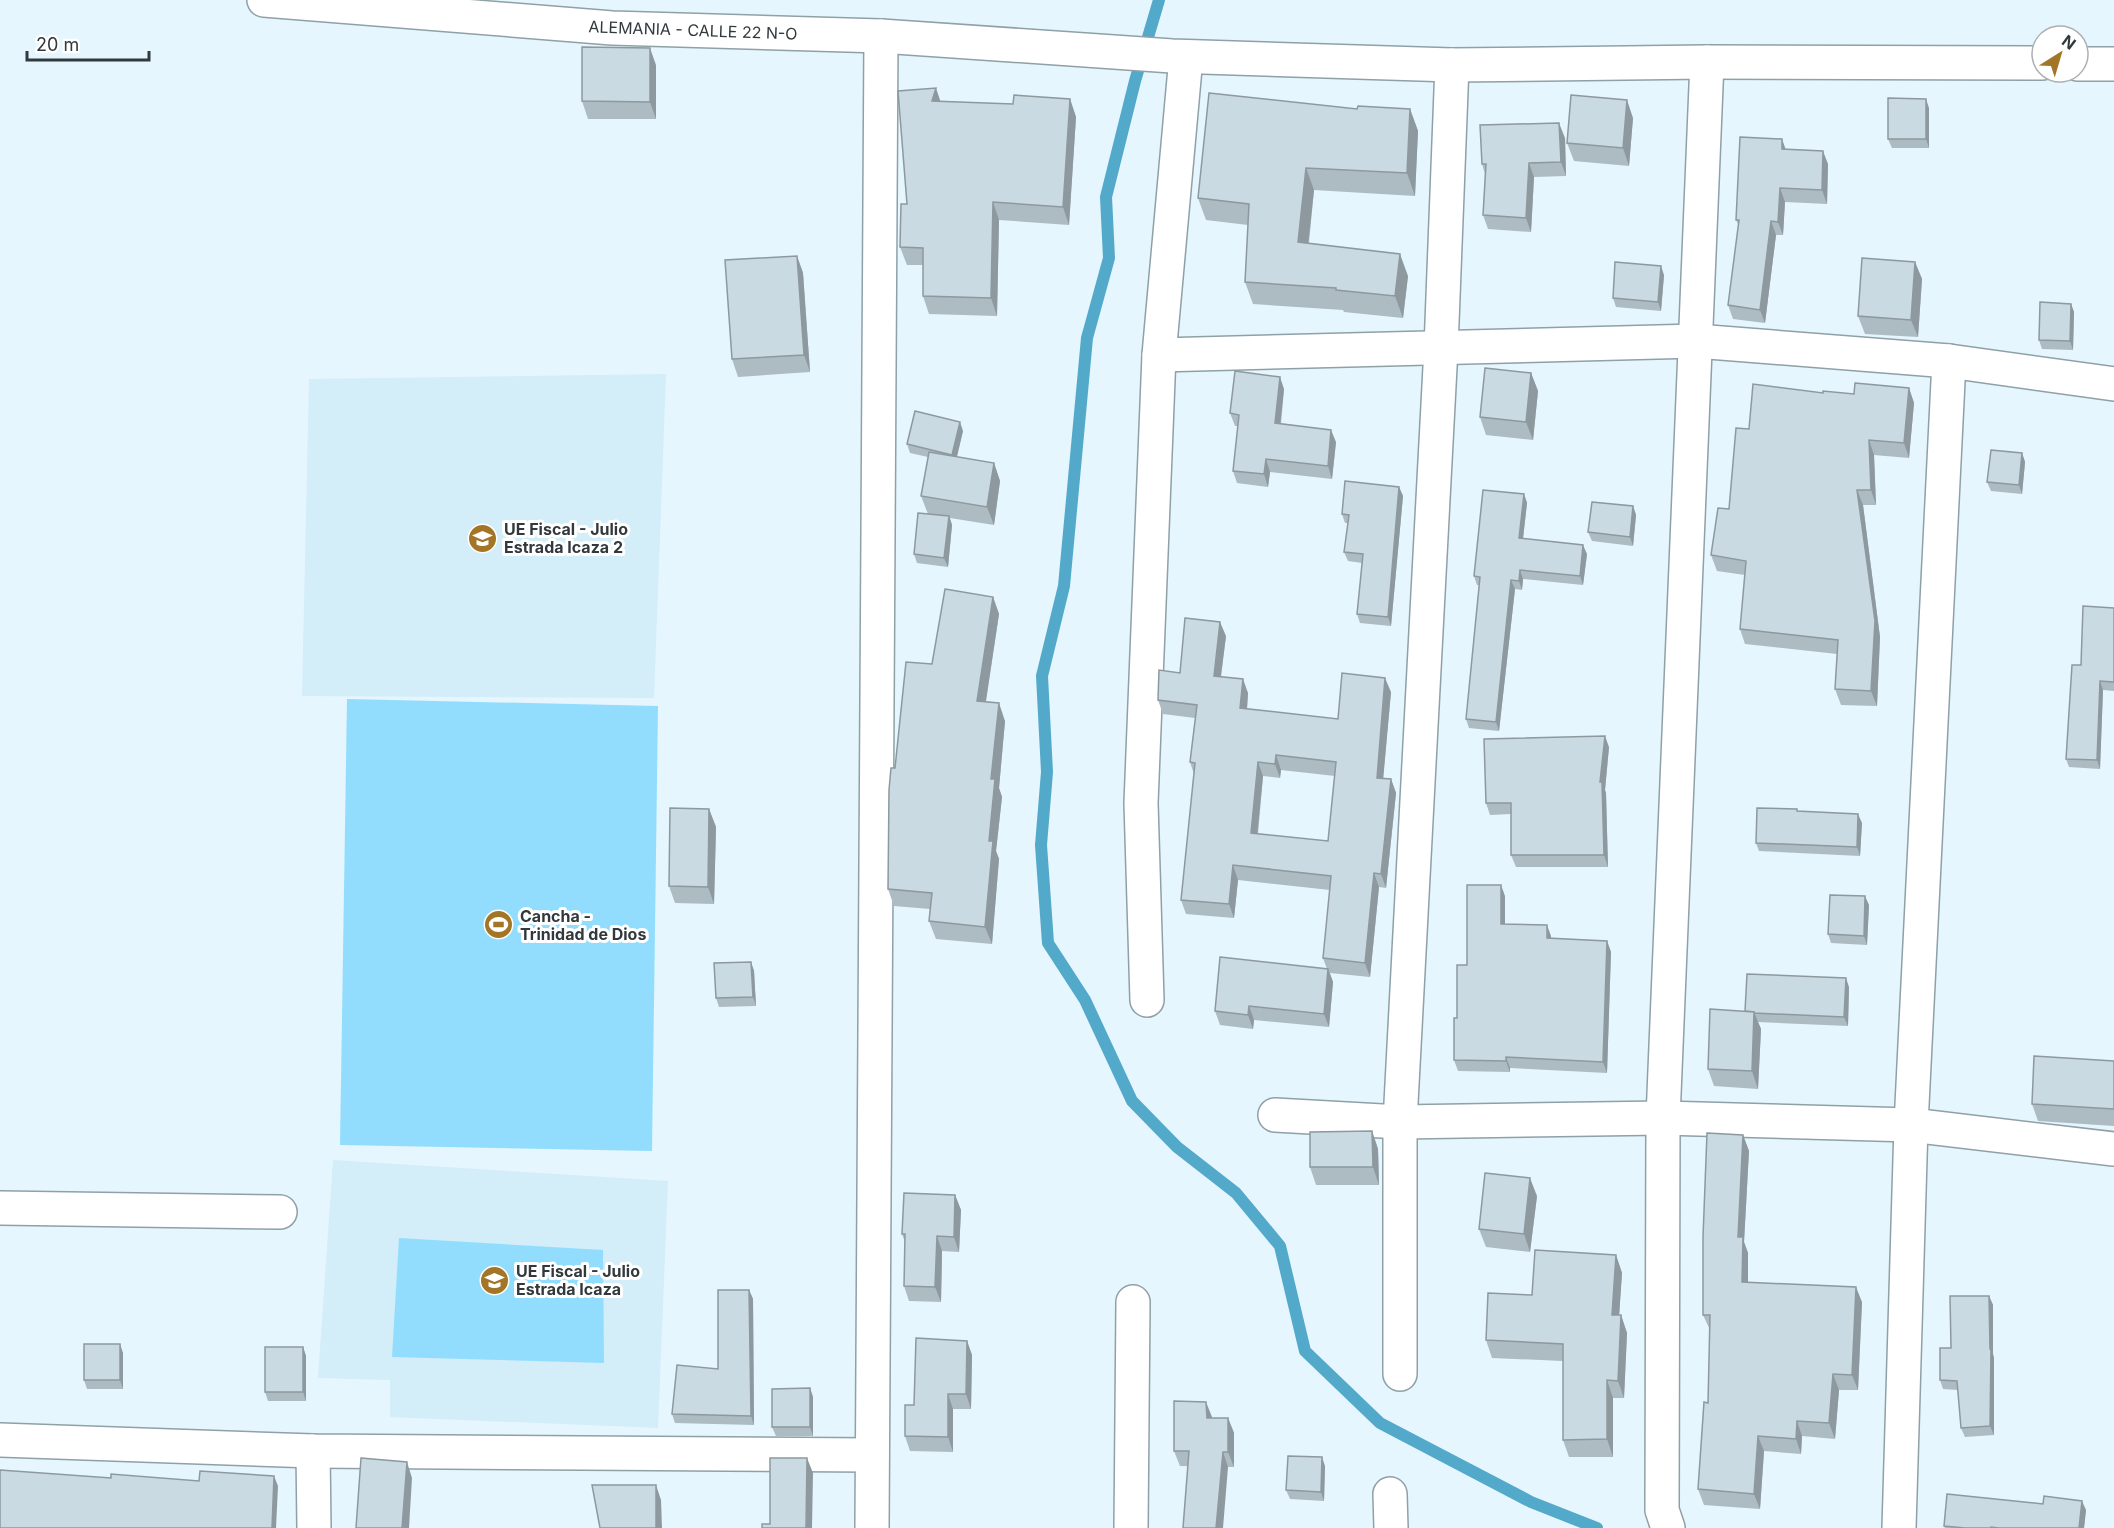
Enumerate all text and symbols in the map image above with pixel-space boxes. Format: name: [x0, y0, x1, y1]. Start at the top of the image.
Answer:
street label: ALEMANIA - CALLE 22 N-O: [588, 16, 798, 44]
scale bar: [27, 24, 148, 62]
north arrow: [2030, 24, 2090, 84]
text: N: [2058, 30, 2080, 54]
text: 20 m: [36, 34, 79, 55]
place label: UE Fiscal - Julio Estrada Icaza 2: [504, 519, 628, 557]
school or university icon: UE Fiscal - Julio Estrada Icaza 2: [467, 522, 499, 554]
place label: Cancha - Trinidad de Dios: [520, 906, 646, 944]
sports icon: Cancha - Trinidad de Dios: [483, 909, 515, 941]
place label: UE Fiscal - Julio Estrada Icaza: [516, 1261, 640, 1299]
school or university icon: UE Fiscal - Julio Estrada Icaza: [479, 1264, 511, 1296]

